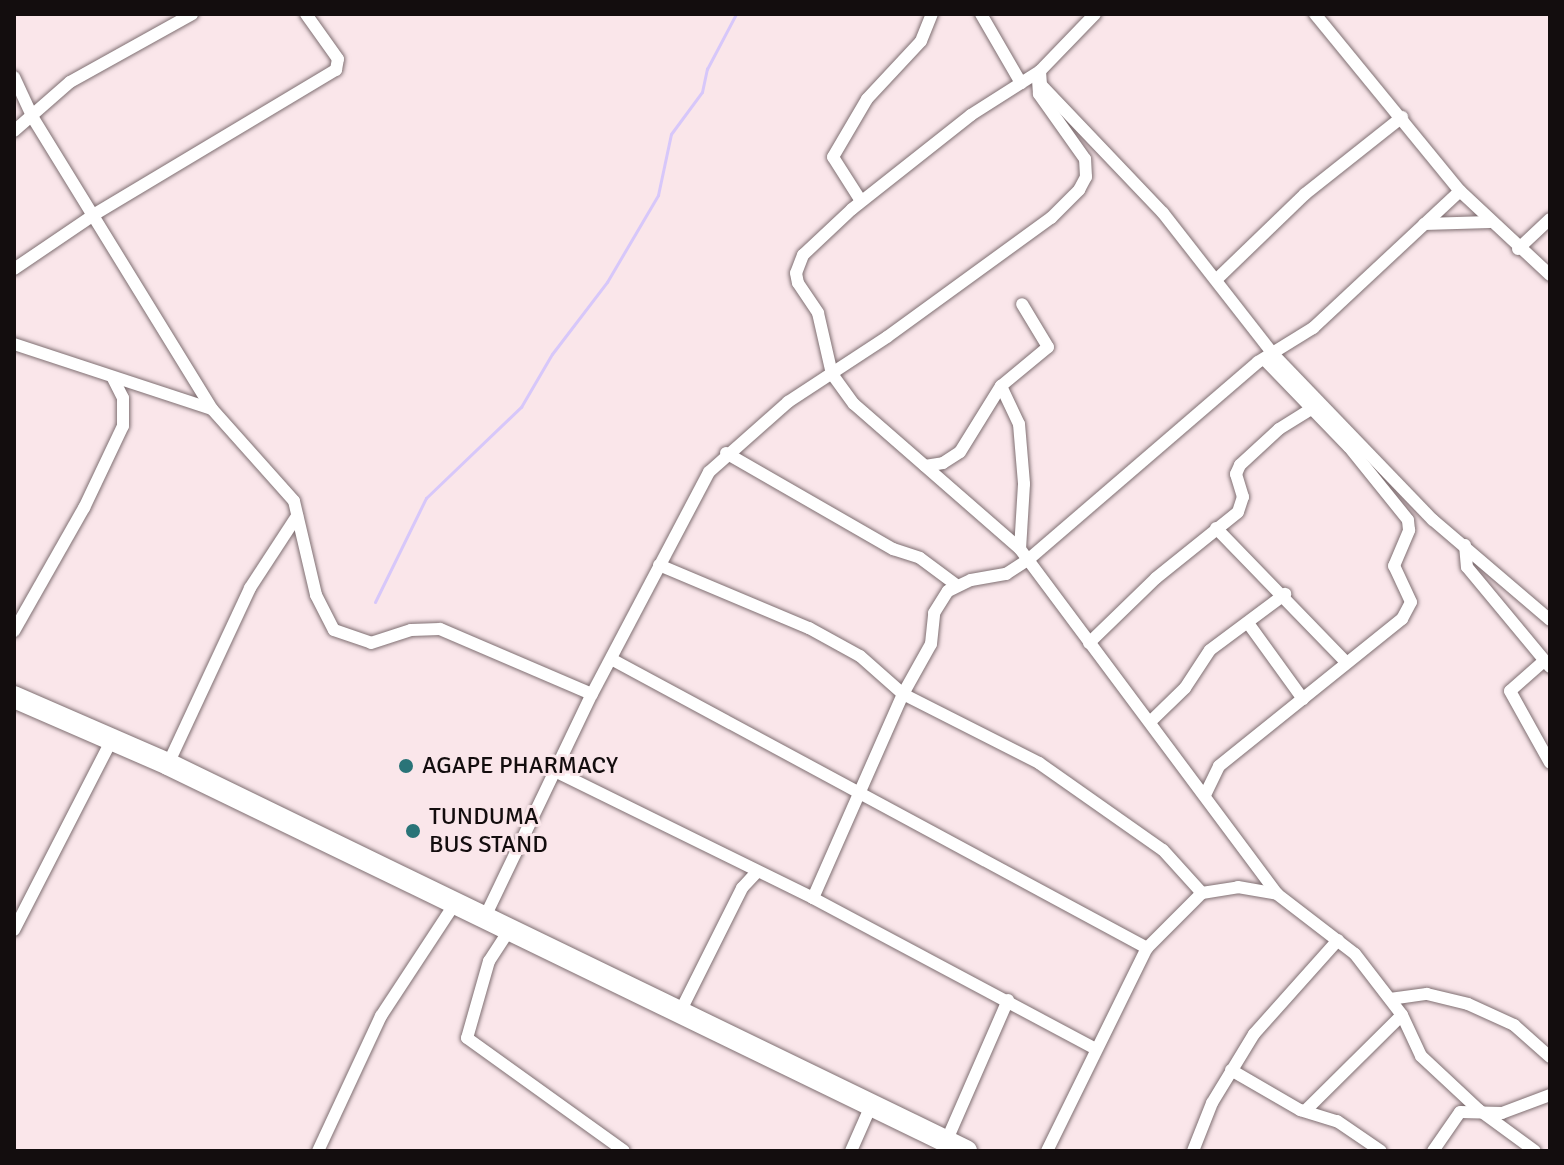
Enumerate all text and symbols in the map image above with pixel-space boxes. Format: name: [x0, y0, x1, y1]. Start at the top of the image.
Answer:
place label: AGAPE PHARMACY: [422, 752, 618, 780]
marker: AGAPE PHARMACY: [397, 757, 415, 775]
place label: TUNDUMA BUS STAND: [429, 803, 548, 859]
marker: TUNDUMA BUS STAND: [404, 822, 422, 840]

